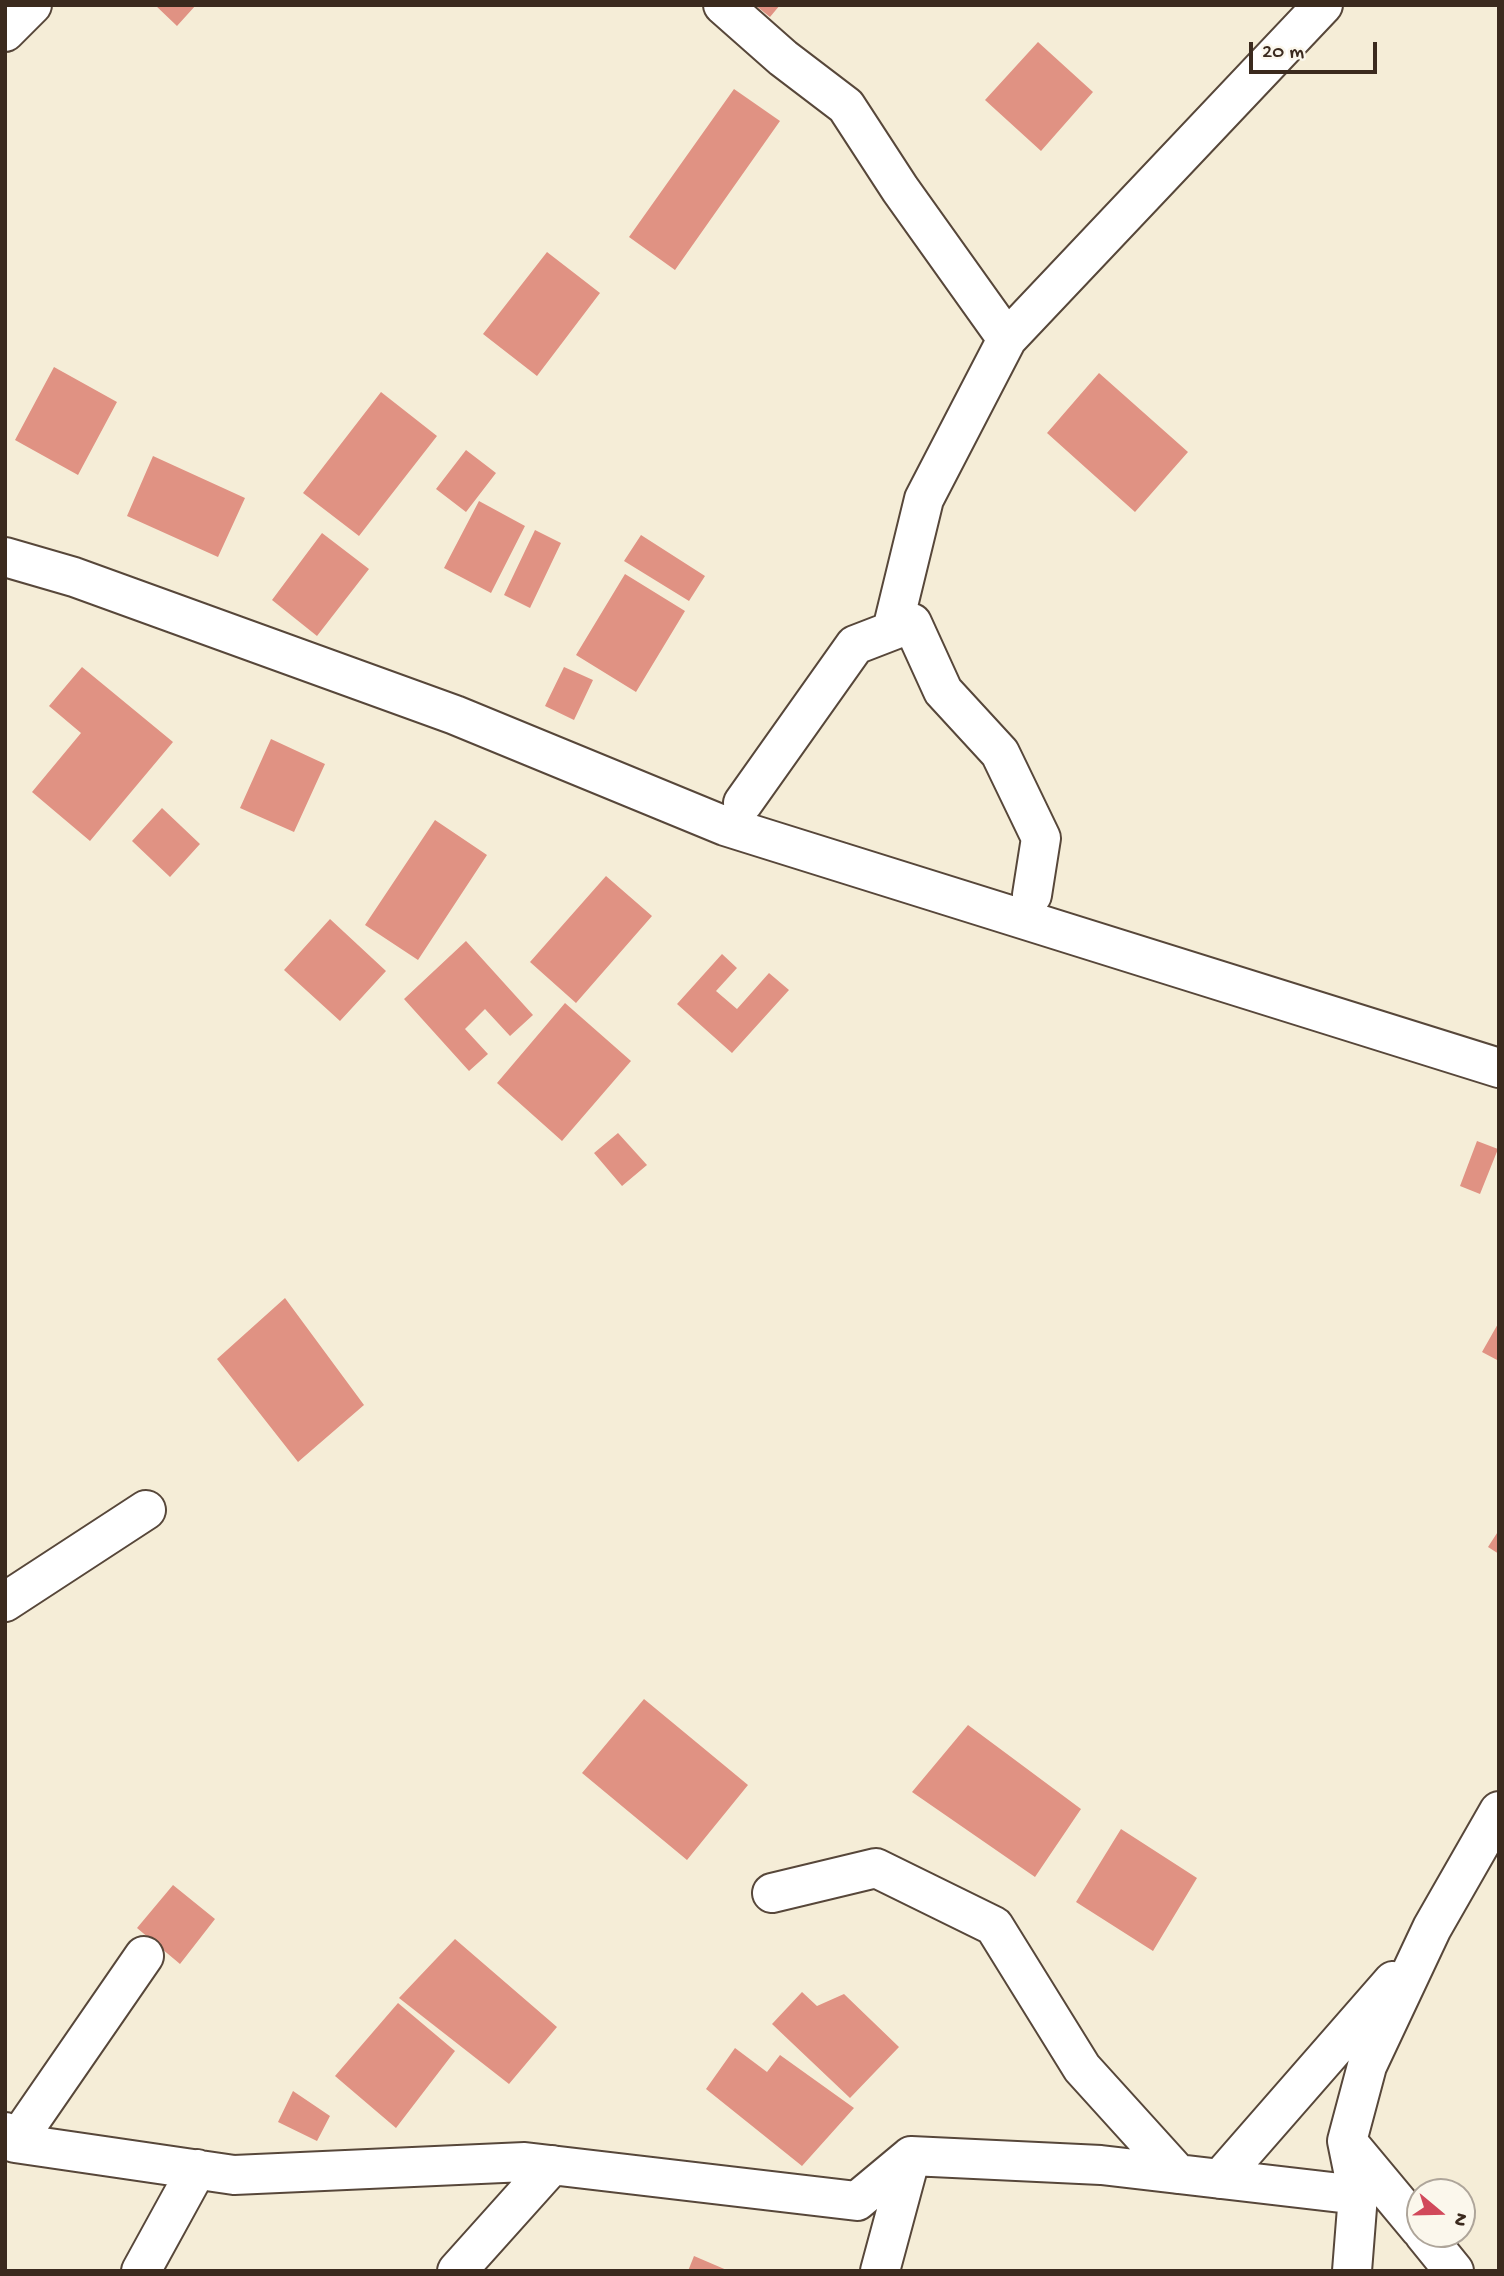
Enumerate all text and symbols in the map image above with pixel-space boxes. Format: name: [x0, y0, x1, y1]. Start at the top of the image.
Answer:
scale bar: [1252, 28, 1380, 72]
text: 20 m: [1262, 41, 1304, 66]
north arrow: [1406, 2178, 1476, 2248]
text: N: [1447, 2210, 1472, 2229]

